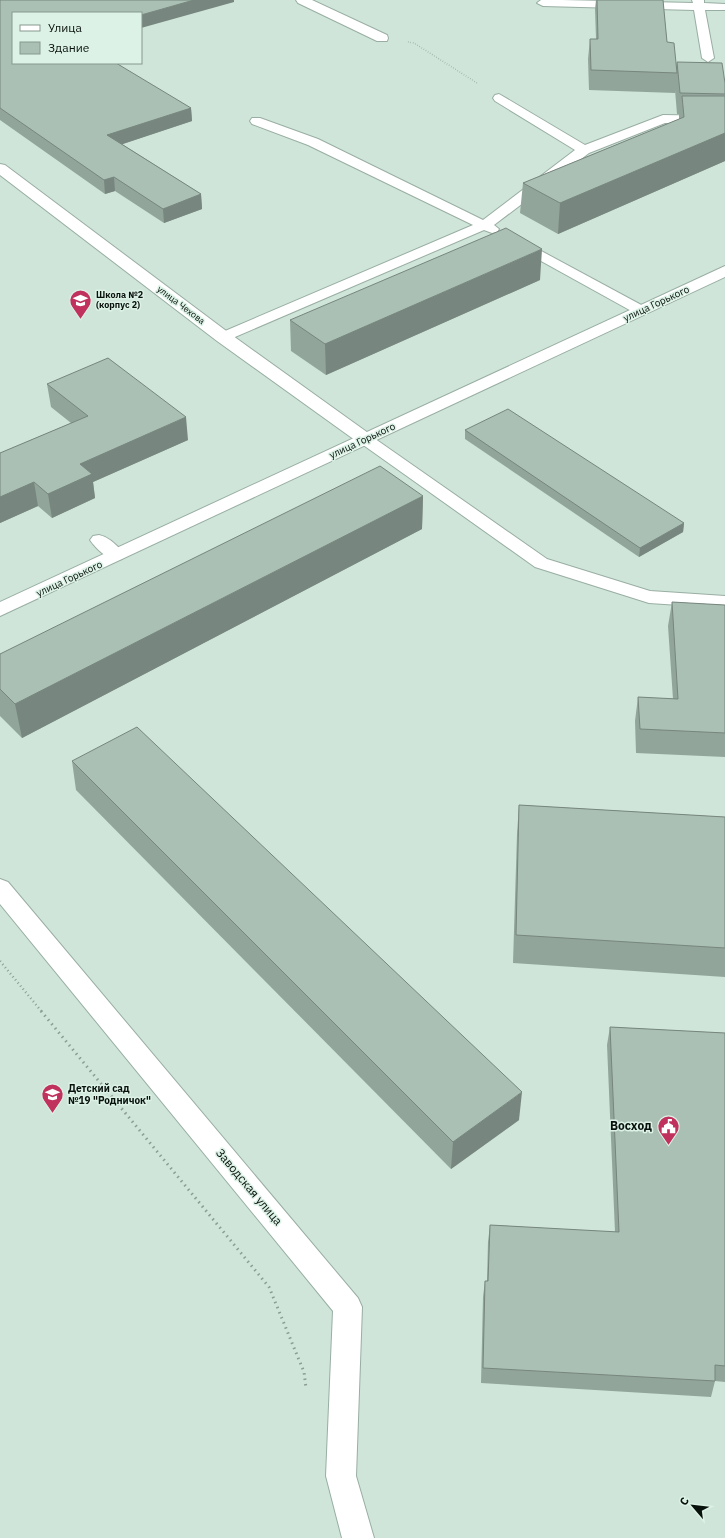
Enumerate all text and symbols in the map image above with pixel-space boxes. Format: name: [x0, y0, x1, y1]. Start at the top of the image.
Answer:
legend: [12, 12, 142, 64]
text: Улица: [48, 20, 82, 35]
text: Здание: [48, 40, 90, 55]
street label: улица Горького: [621, 282, 692, 324]
street label: улица Чехова: [155, 283, 208, 326]
school or university icon: Школа №2 (корпус 2): [67, 287, 93, 320]
place label: Школа №2 (корпус 2): [96, 289, 143, 310]
street label: улица Горького: [327, 419, 398, 461]
street label: улица Горького: [34, 557, 105, 599]
school or university icon: Детский сад №19 "Родничок": [39, 1081, 65, 1114]
place label: Детский сад №19 "Родничок": [68, 1082, 151, 1107]
public building icon: Восход: [655, 1113, 681, 1146]
place label: Восход: [610, 1118, 652, 1133]
street label: Заводская улица: [213, 1145, 286, 1229]
north arrow: [673, 1486, 713, 1526]
text: С: [676, 1495, 692, 1508]

